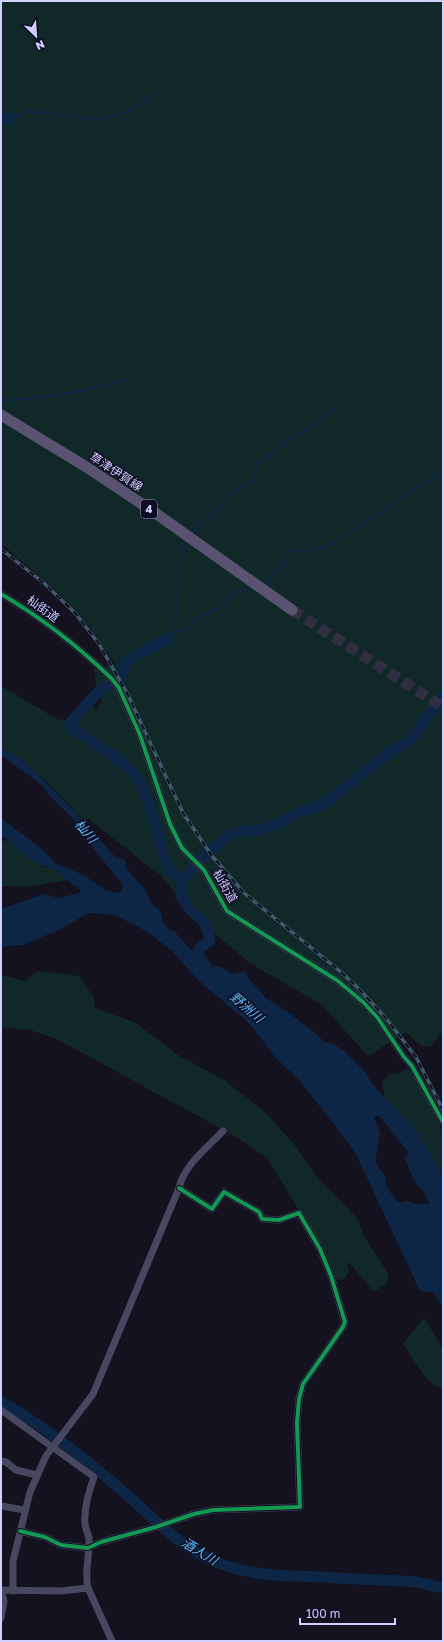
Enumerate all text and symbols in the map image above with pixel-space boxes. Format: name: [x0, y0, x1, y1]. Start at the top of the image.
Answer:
north arrow: [16, 16, 56, 56]
text: N: [34, 38, 47, 53]
street label: 草津伊賀線: [87, 449, 146, 494]
road number: 4: [141, 500, 157, 518]
street label: 杣街道: [24, 592, 62, 625]
water label: 杣川: [71, 816, 102, 848]
street label: 杣街道: [210, 866, 241, 905]
water label: 野洲川: [227, 988, 268, 1027]
water label: 酒人川: [179, 1534, 223, 1569]
scale bar: [300, 1600, 395, 1626]
text: 100 m: [306, 1606, 340, 1621]

